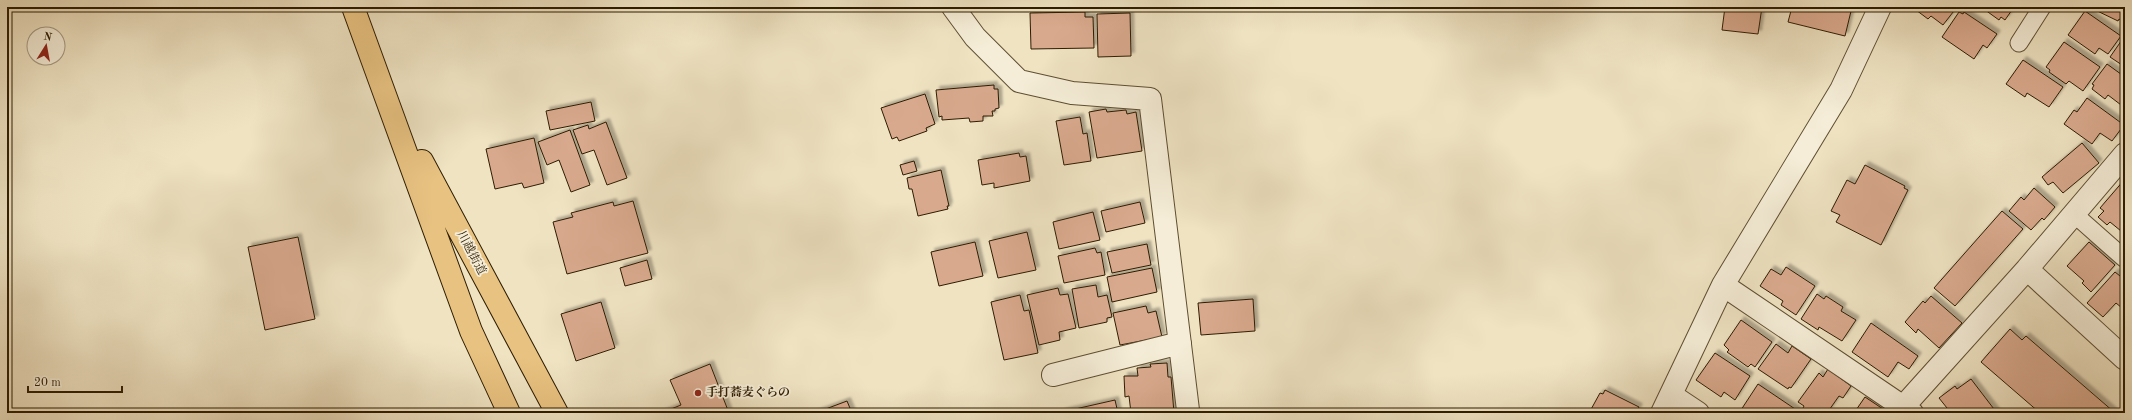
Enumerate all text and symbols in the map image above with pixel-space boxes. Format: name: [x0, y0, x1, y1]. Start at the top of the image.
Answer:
north arrow: [26, 26, 66, 66]
text: N: [42, 31, 53, 44]
street label: 川越街道: [454, 228, 489, 277]
scale bar: [28, 368, 122, 394]
text: 20 m: [34, 377, 61, 389]
place label: 手打蕎麦ぐらの: [706, 385, 790, 399]
marker: 手打蕎麦ぐらの: [693, 388, 703, 398]

